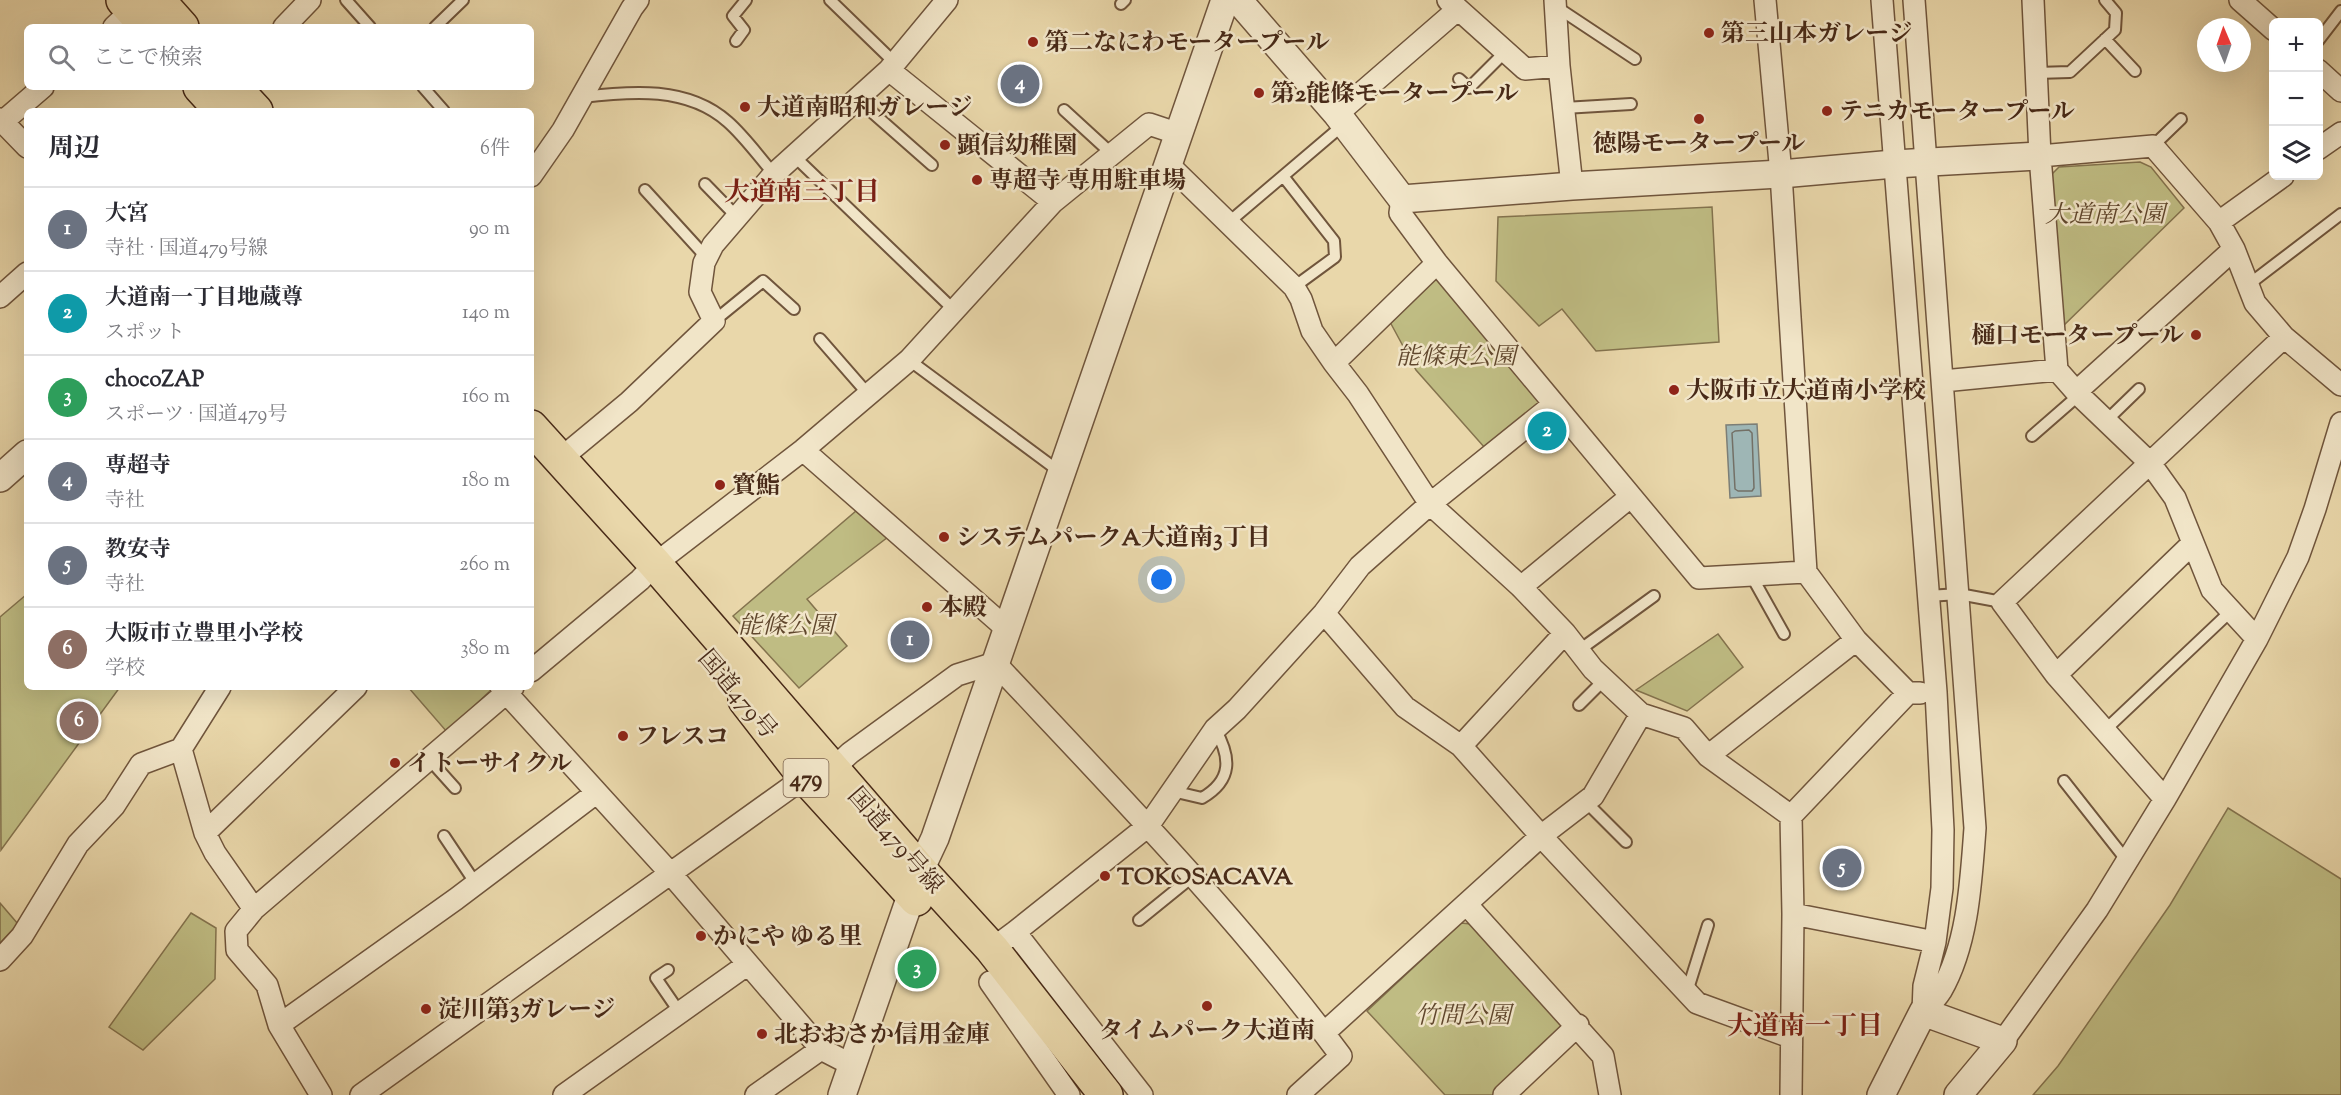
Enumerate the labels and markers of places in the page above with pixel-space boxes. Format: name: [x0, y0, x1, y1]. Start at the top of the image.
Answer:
place label: 第三山本ガレージ: [1721, 18, 1913, 52]
marker: 第三山本ガレージ: [1702, 26, 1716, 40]
place label: 第二なにわモータープール: [1045, 27, 1330, 61]
marker: 第二なにわモータープール: [1026, 35, 1040, 49]
pin: 4: [1000, 62, 1040, 106]
place label: 第2能條モータープール: [1271, 78, 1519, 112]
marker: 第2能條モータープール: [1252, 86, 1266, 100]
place label: 大道南昭和ガレージ: [757, 92, 973, 126]
place label: テニカモータープール: [1839, 96, 2075, 130]
marker: 大道南昭和ガレージ: [738, 100, 752, 114]
marker: テニカモータープール: [1820, 104, 1834, 118]
marker: 徳陽モータープール: [1692, 112, 1706, 126]
place label: 徳陽モータープール: [1593, 128, 1805, 162]
place label: 顕信幼稚園: [957, 130, 1077, 164]
marker: 顕信幼稚園: [938, 138, 952, 152]
place label: 専超寺 専用駐車場: [989, 165, 1186, 199]
marker: 専超寺 専用駐車場: [970, 173, 984, 187]
place label: 樋口モータープール: [1971, 320, 2184, 354]
marker: 樋口モータープール: [2189, 328, 2203, 342]
place label: 大阪市立大道南小学校: [1686, 375, 1926, 409]
marker: 大阪市立大道南小学校: [1667, 383, 1681, 397]
pin: 2: [1528, 408, 1566, 454]
place label: 寳鮨: [732, 470, 780, 504]
marker: 寳鮨: [713, 478, 727, 492]
place label: システムパークA大道南3丁目: [956, 522, 1271, 556]
marker: システムパークA大道南3丁目: [937, 530, 951, 544]
place label: 本殿: [939, 592, 987, 626]
marker: 本殿: [920, 600, 934, 614]
pin: 1: [890, 618, 930, 662]
pin: 6: [60, 698, 98, 744]
place label: フレスコ: [635, 721, 729, 755]
marker: フレスコ: [616, 729, 630, 743]
place label: イトーサイクル: [407, 748, 572, 782]
marker: イトーサイクル: [388, 756, 402, 770]
pin: 5: [1822, 846, 1862, 890]
place label: TOKOSACAVA: [1117, 861, 1293, 895]
marker: TOKOSACAVA: [1098, 869, 1112, 883]
place label: かにや ゆる里: [713, 921, 862, 955]
marker: かにや ゆる里: [694, 929, 708, 943]
pin: 3: [898, 946, 936, 992]
place label: 淀川第3ガレージ: [438, 994, 615, 1028]
marker: タイムパーク大道南: [1200, 999, 1214, 1013]
marker: 淀川第3ガレージ: [419, 1002, 433, 1016]
place label: タイムパーク大道南: [1099, 1015, 1315, 1049]
place label: 北おおさか信用金庫: [774, 1019, 990, 1053]
marker: 北おおさか信用金庫: [755, 1027, 769, 1041]

